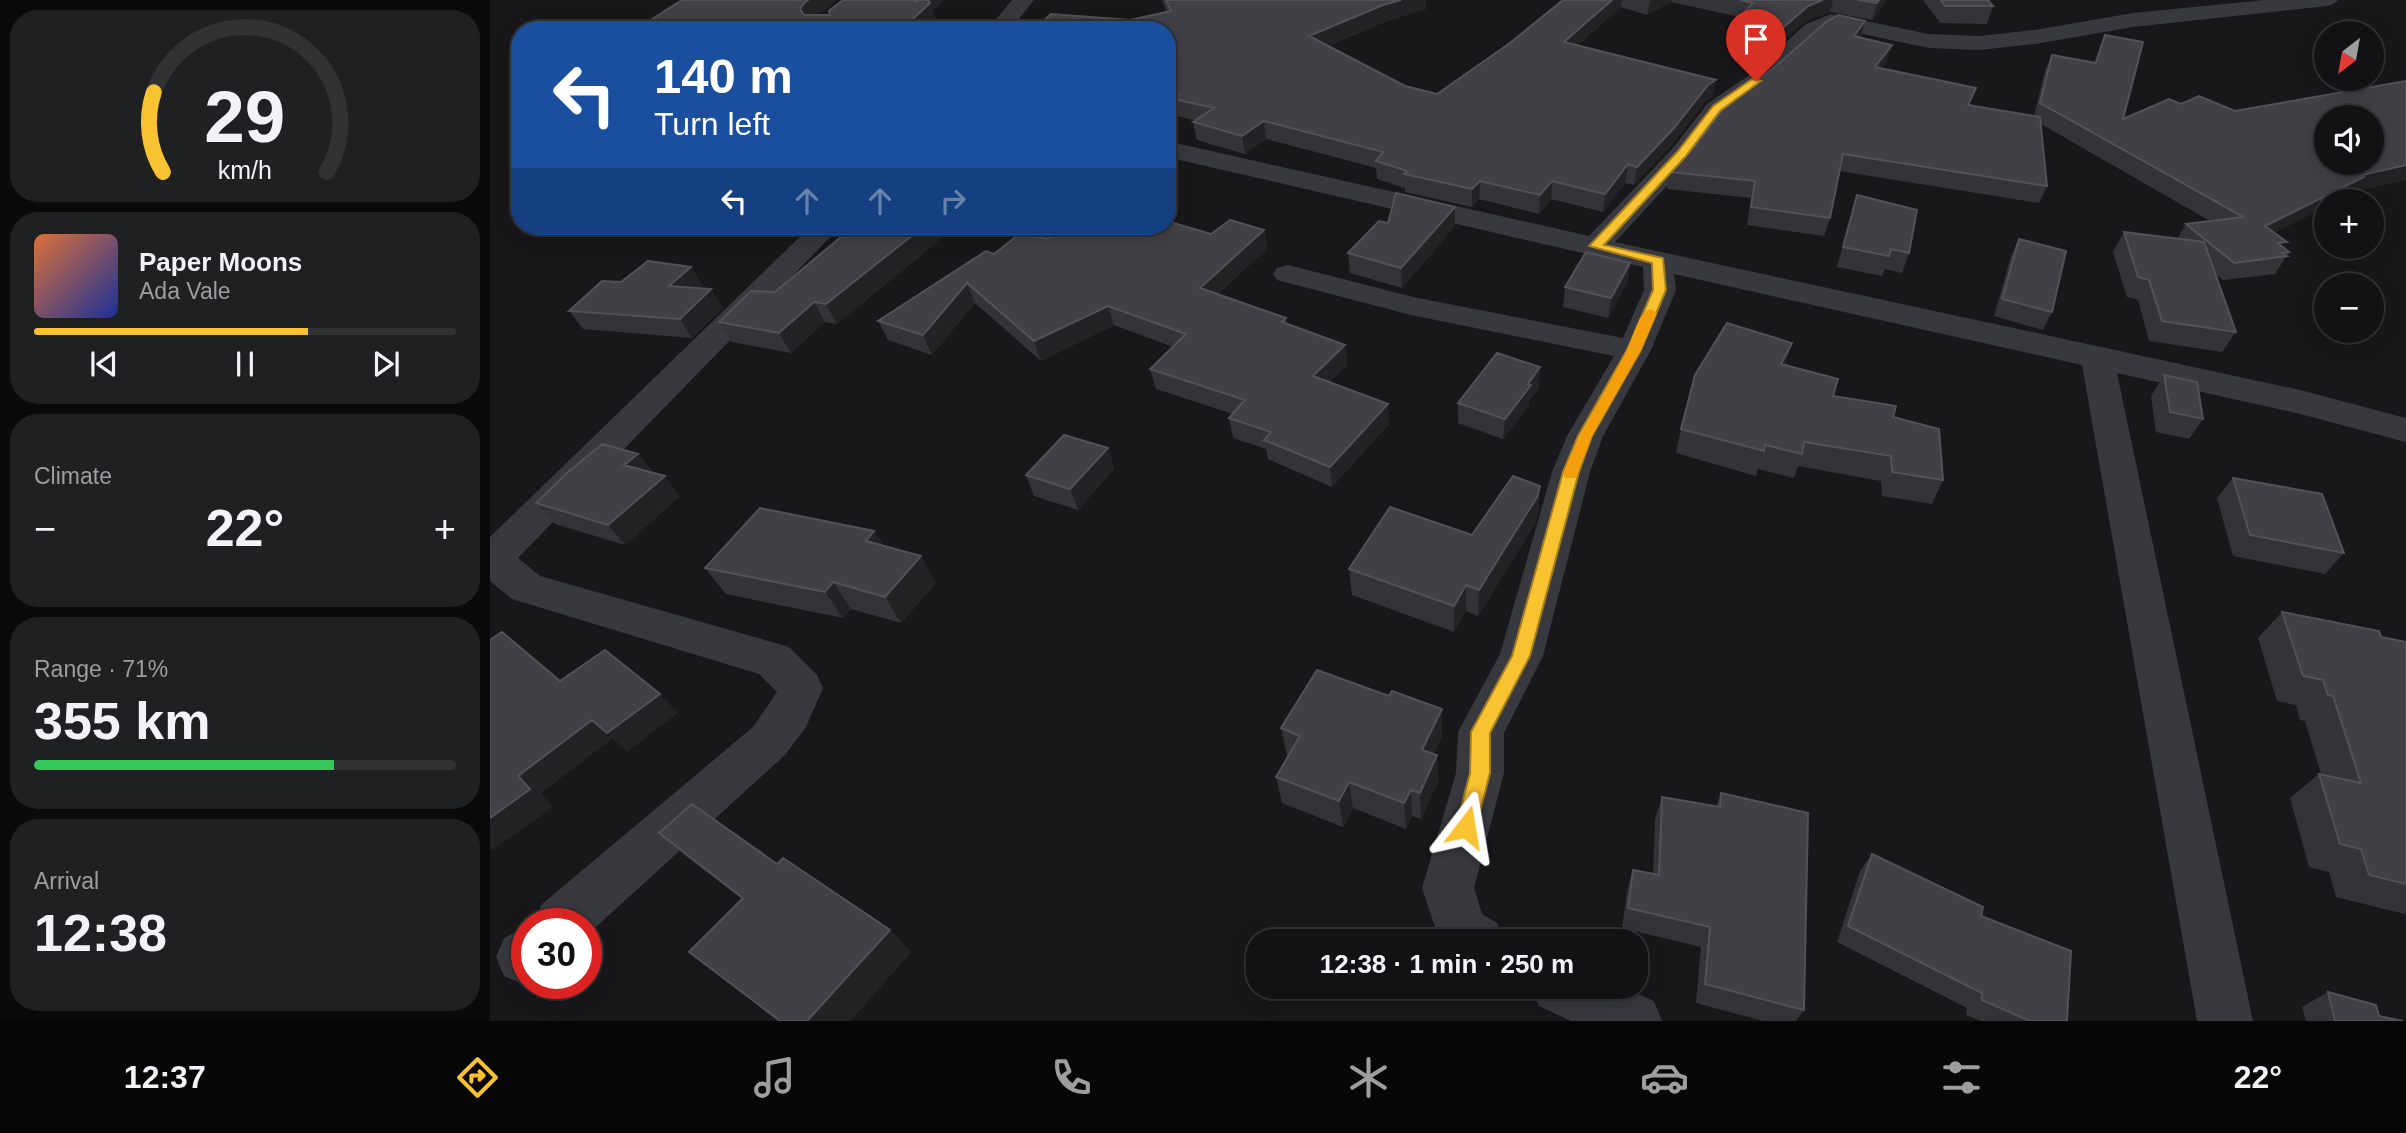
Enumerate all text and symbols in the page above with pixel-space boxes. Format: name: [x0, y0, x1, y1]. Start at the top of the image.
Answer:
pin: [1726, 9, 1786, 81]
icon: arrive: [1737, 20, 1775, 58]
north arrow: [2314, 21, 2384, 91]
map controls: [2314, 21, 2384, 343]
icon: left: [539, 49, 630, 140]
text: 140 m: [654, 49, 793, 103]
text: 29: [205, 76, 285, 157]
button: sound: [2314, 105, 2384, 175]
text: Turn left: [654, 106, 770, 142]
text: km/h: [218, 156, 272, 184]
icon: left: [715, 182, 753, 220]
icon: ahead: [788, 182, 826, 220]
icon: ahead: [861, 182, 899, 220]
icon: right: [934, 182, 972, 220]
button: +: [2314, 189, 2384, 259]
text: Paper Moons: [139, 247, 302, 277]
button: −: [2314, 273, 2384, 343]
text: Ada Vale: [139, 278, 231, 304]
icon: previous: [85, 345, 123, 383]
icon: pause: [226, 345, 264, 383]
icon: next: [367, 345, 405, 383]
text: Climate: [34, 463, 112, 489]
text: 22°: [206, 499, 284, 557]
text: −: [34, 508, 56, 550]
text: +: [434, 508, 456, 550]
text: Range · 71%: [34, 656, 168, 682]
text: 355 km: [34, 692, 210, 750]
position arrow: [1429, 790, 1503, 864]
text: Arrival: [34, 868, 99, 894]
text: 12:38: [34, 904, 167, 962]
speed limit sign: 30: [511, 908, 602, 999]
text: 12:38 · 1 min · 250 m: [1320, 949, 1574, 979]
icon: directions: [453, 1053, 502, 1102]
icon: music: [750, 1053, 799, 1102]
icon: phone: [1047, 1053, 1096, 1102]
icon: climate: [1344, 1053, 1393, 1102]
icon: car: [1640, 1053, 1689, 1102]
icon: filters: [1937, 1053, 1986, 1102]
text: 12:37: [124, 1059, 206, 1095]
text: 22°: [2234, 1059, 2282, 1095]

